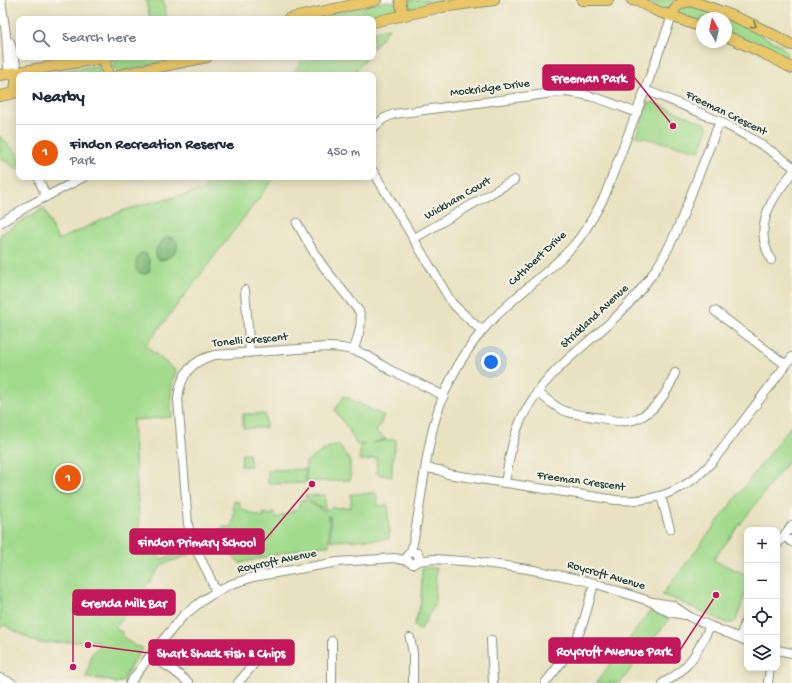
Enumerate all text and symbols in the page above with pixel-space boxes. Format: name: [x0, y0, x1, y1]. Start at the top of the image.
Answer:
north arrow: [696, 12, 732, 48]
search box: [16, 16, 376, 60]
one-way arrow: [749, 20, 757, 28]
icon: search: [30, 27, 52, 49]
text: Search here: [62, 29, 136, 47]
callout: Freeman Park: [543, 65, 634, 90]
text: Freeman Park: [550, 72, 629, 87]
street label: Mockridge Drive: [449, 77, 531, 101]
text: Nearby: [32, 88, 85, 108]
street label: Freeman Crescent: [682, 88, 770, 140]
text: Findon Recreation Reserve: [70, 136, 234, 154]
text: 1: [42, 145, 48, 160]
text: 450 m: [327, 145, 360, 160]
text: Park: [70, 154, 95, 169]
street label: Wickham Court: [422, 174, 495, 224]
street label: Cuthbert Drive: [506, 228, 570, 289]
street label: Strickland Avenue: [558, 281, 632, 352]
street label: Tonelli Crescent: [211, 331, 289, 351]
your location: [481, 352, 501, 372]
pin: 1: [55, 463, 81, 493]
street label: Freeman Crescent: [535, 469, 627, 495]
map controls: [744, 527, 780, 671]
button: +: [744, 527, 780, 563]
callout: Findon Primary School: [130, 529, 264, 554]
text: Findon Primary School: [137, 536, 256, 551]
street label: Roycroft Avenue: [236, 547, 319, 577]
street label: Roycroft Avenue: [565, 558, 647, 594]
button: −: [744, 563, 780, 599]
callout: Grenda Milk Bar: [73, 590, 175, 615]
text: Grenda Milk Bar: [81, 597, 168, 612]
button: locate: [744, 599, 780, 635]
button: layers: [744, 635, 780, 671]
callout: Roycroft Avenue Park: [549, 638, 680, 663]
callout: Shark Shack Fish & Chips: [149, 640, 294, 665]
text: Roycroft Avenue Park: [555, 644, 674, 660]
text: Shark Shack Fish & Chips: [157, 647, 287, 663]

